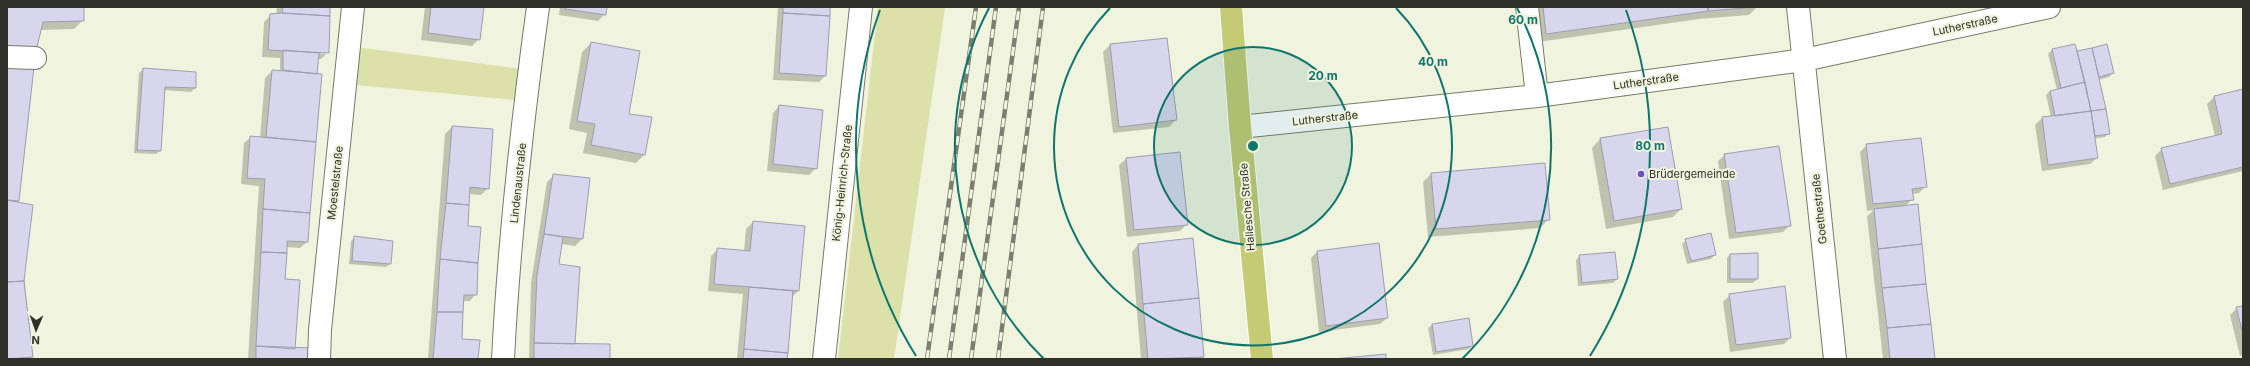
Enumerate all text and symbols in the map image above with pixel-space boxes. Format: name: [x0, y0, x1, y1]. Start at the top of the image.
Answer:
street label: Lutherstraße: [1931, 11, 1999, 39]
text: 60 m: [1508, 12, 1538, 27]
text: 40 m: [1418, 54, 1448, 69]
text: 20 m: [1308, 68, 1338, 83]
street label: Lutherstraße: [1612, 69, 1680, 93]
street label: Lutherstraße: [1291, 108, 1359, 128]
street label: König-Heinrich-Straße: [829, 124, 855, 242]
text: 80 m: [1635, 138, 1665, 153]
centre of rings: [1246, 139, 1260, 153]
street label: Lindenaustraße: [507, 142, 529, 224]
street label: Moestelstraße: [324, 145, 346, 221]
street label: Hallesche Straße: [1236, 162, 1258, 252]
place label: Brüdergemeinde: [1649, 167, 1735, 181]
marker: Brüdergemeinde: [1636, 169, 1646, 179]
street label: Goethestraße: [1808, 173, 1830, 245]
north arrow: [16, 310, 56, 350]
text: N: [31, 333, 40, 347]

